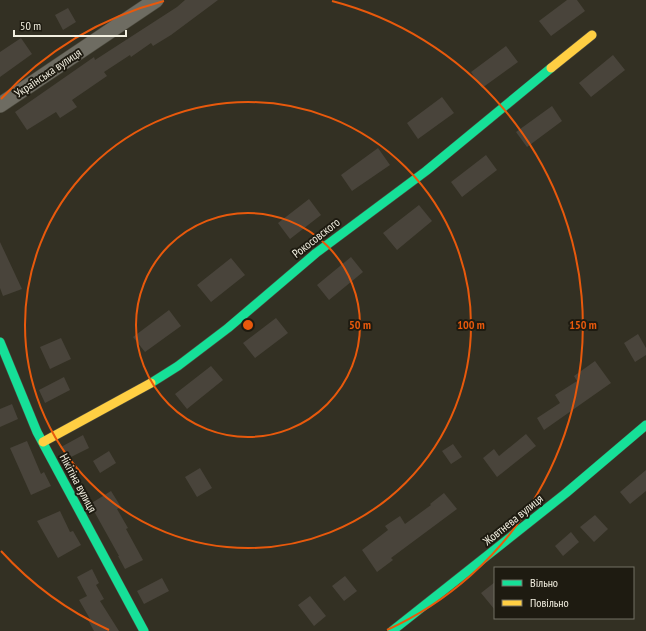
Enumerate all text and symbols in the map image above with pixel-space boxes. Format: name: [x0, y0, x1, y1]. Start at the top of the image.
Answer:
scale bar: [14, 12, 126, 38]
text: 50 m: [20, 18, 41, 33]
street label: Українська вулиця: [11, 44, 84, 101]
street label: Рокосовского: [289, 214, 343, 261]
text: 50 m: [349, 317, 371, 332]
text: 100 m: [457, 317, 485, 332]
text: 150 m: [569, 317, 597, 332]
centre of rings: [241, 318, 255, 332]
street label: Нікітіна вулиця: [57, 451, 100, 515]
street label: Жовтнева вулиця: [479, 491, 546, 549]
legend: [494, 567, 634, 619]
text: Вільно: [530, 575, 558, 590]
text: Повільно: [530, 595, 569, 610]

